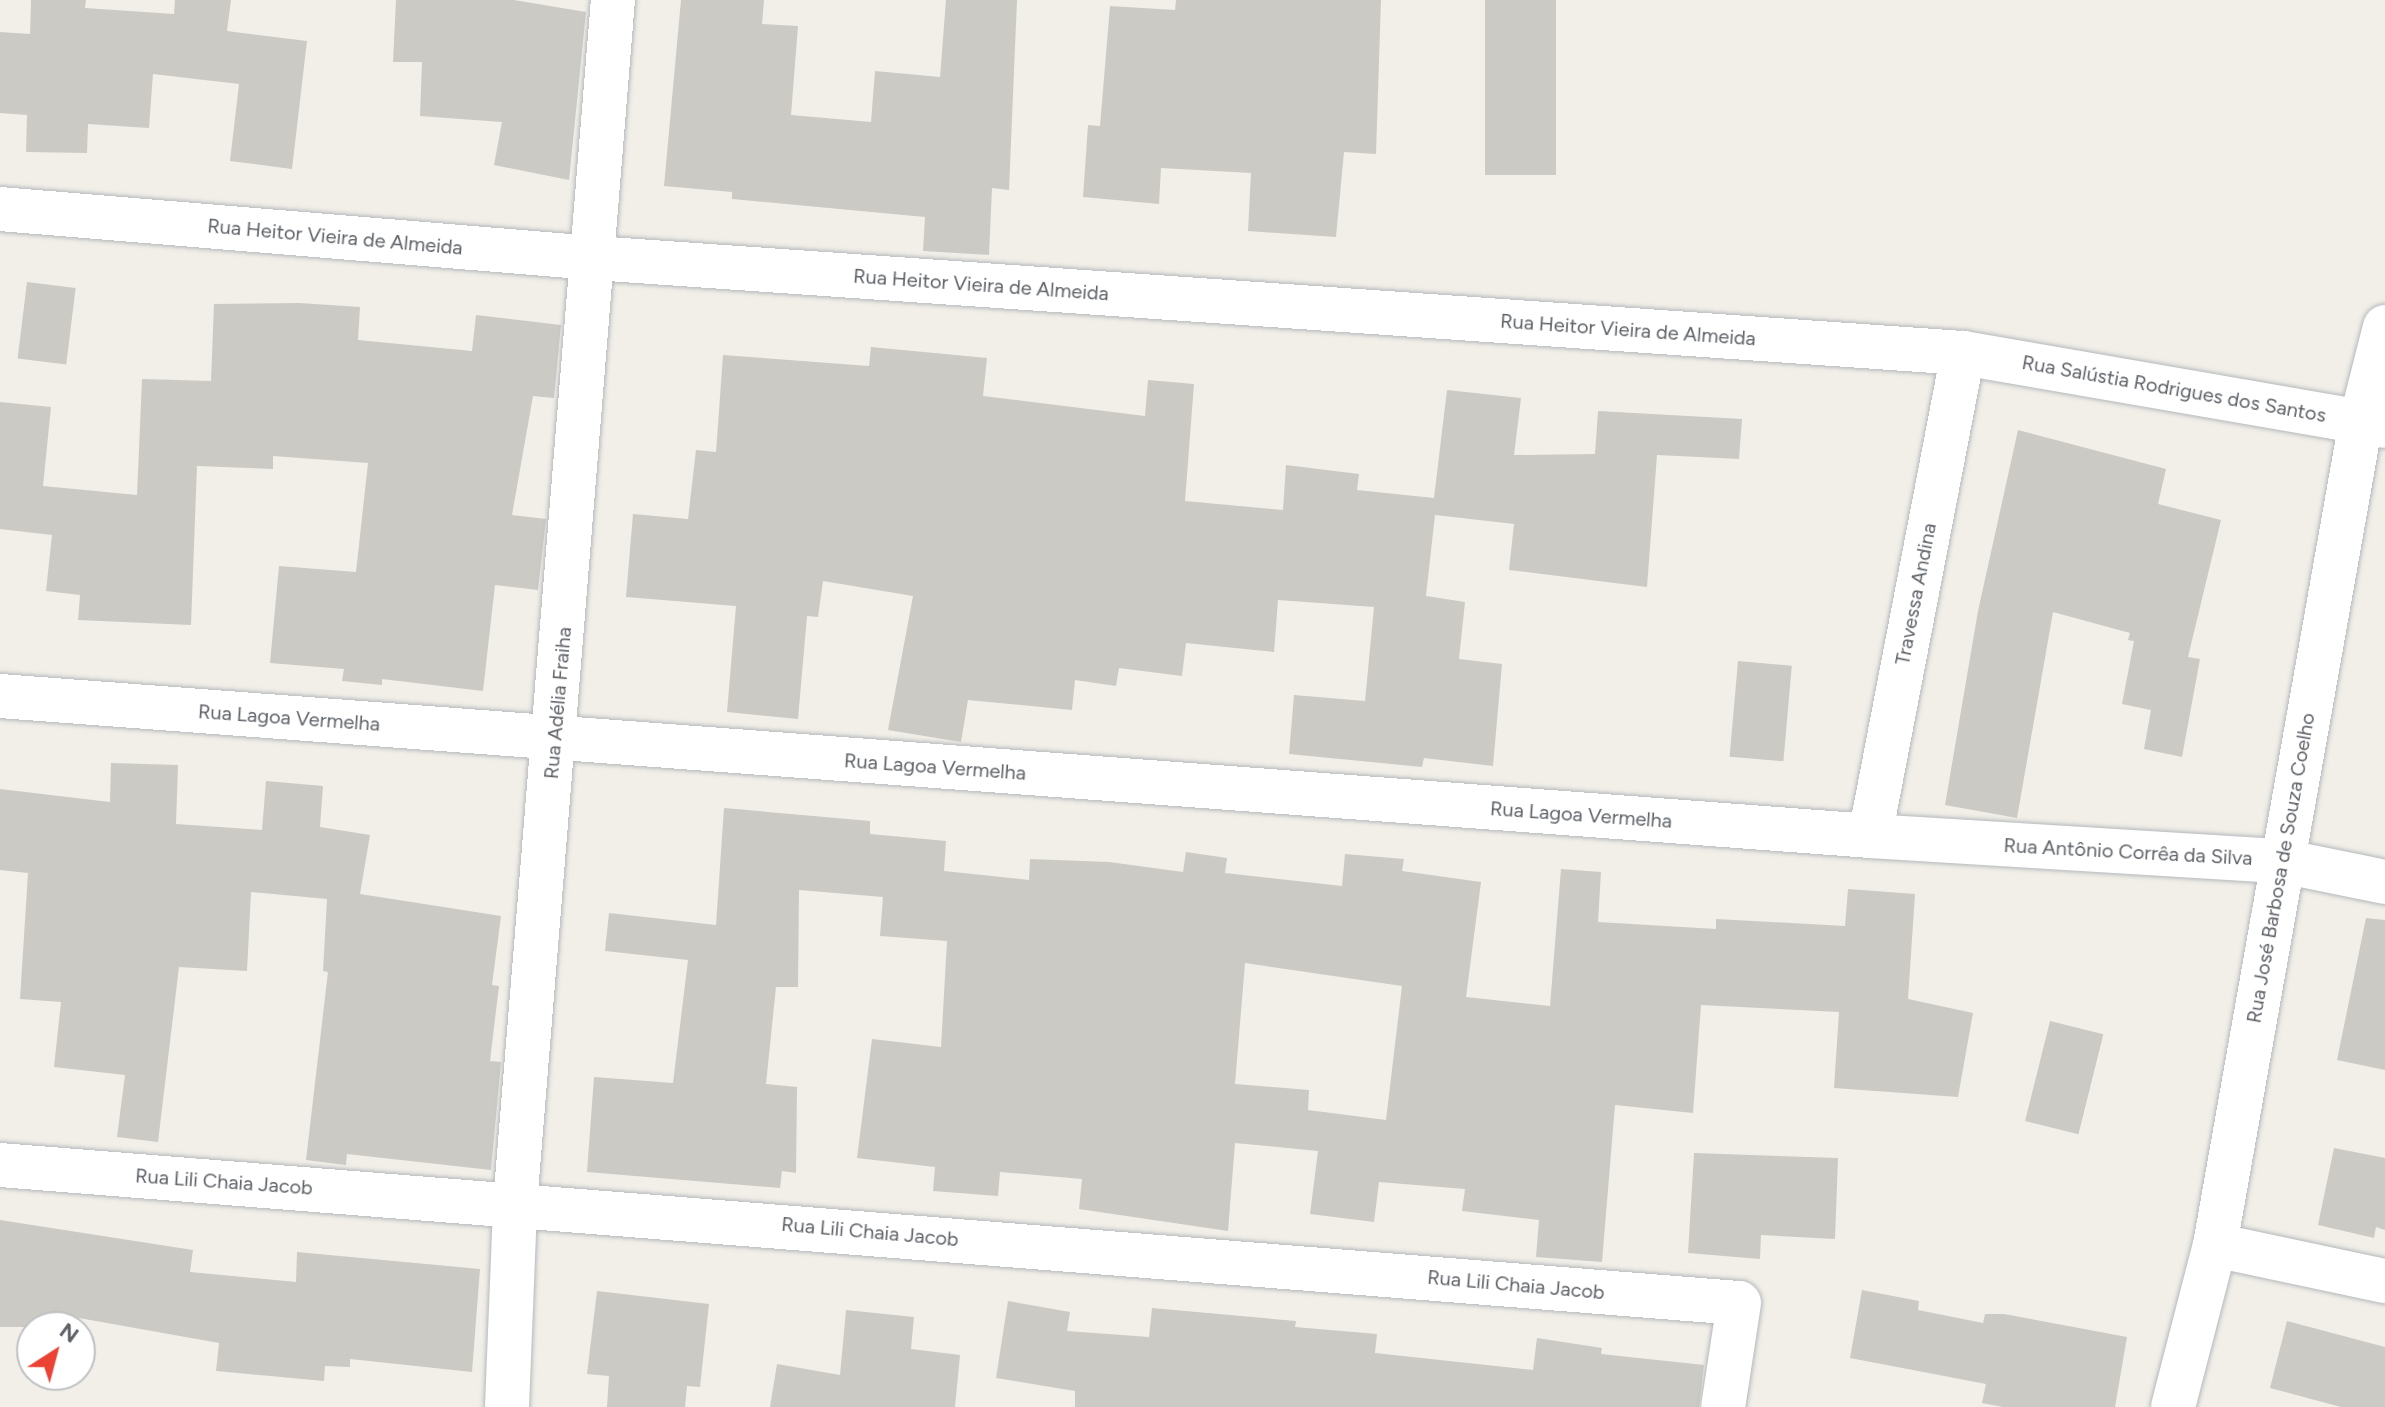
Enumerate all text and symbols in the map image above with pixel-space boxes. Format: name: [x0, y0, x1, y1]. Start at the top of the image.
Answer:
street label: Rua Heitor Vieira de Almeida: [206, 214, 464, 260]
street label: Rua Heitor Vieira de Almeida: [852, 264, 1110, 306]
street label: Rua Heitor Vieira de Almeida: [1499, 309, 1757, 351]
street label: Rua Salústia Rodrigues dos Santos: [2020, 350, 2328, 428]
street label: Travessa Andina: [1890, 521, 1942, 667]
street label: Rua Adélia Fraiha: [539, 626, 577, 780]
street label: Rua Lagoa Vermelha: [197, 700, 381, 736]
street label: Rua José Barbosa de Souza Coelho: [2242, 711, 2320, 1025]
street label: Rua Lagoa Vermelha: [843, 749, 1027, 785]
street label: Rua Lagoa Vermelha: [1489, 797, 1673, 833]
street label: Rua Antônio Corrêa da Silva: [2003, 833, 2253, 871]
street label: Rua Lili Chaia Jacob: [134, 1164, 314, 1200]
street label: Rua Lili Chaia Jacob: [780, 1212, 960, 1252]
street label: Rua Lili Chaia Jacob: [1426, 1265, 1606, 1305]
north arrow: [16, 1311, 96, 1391]
text: N: [54, 1317, 84, 1349]

